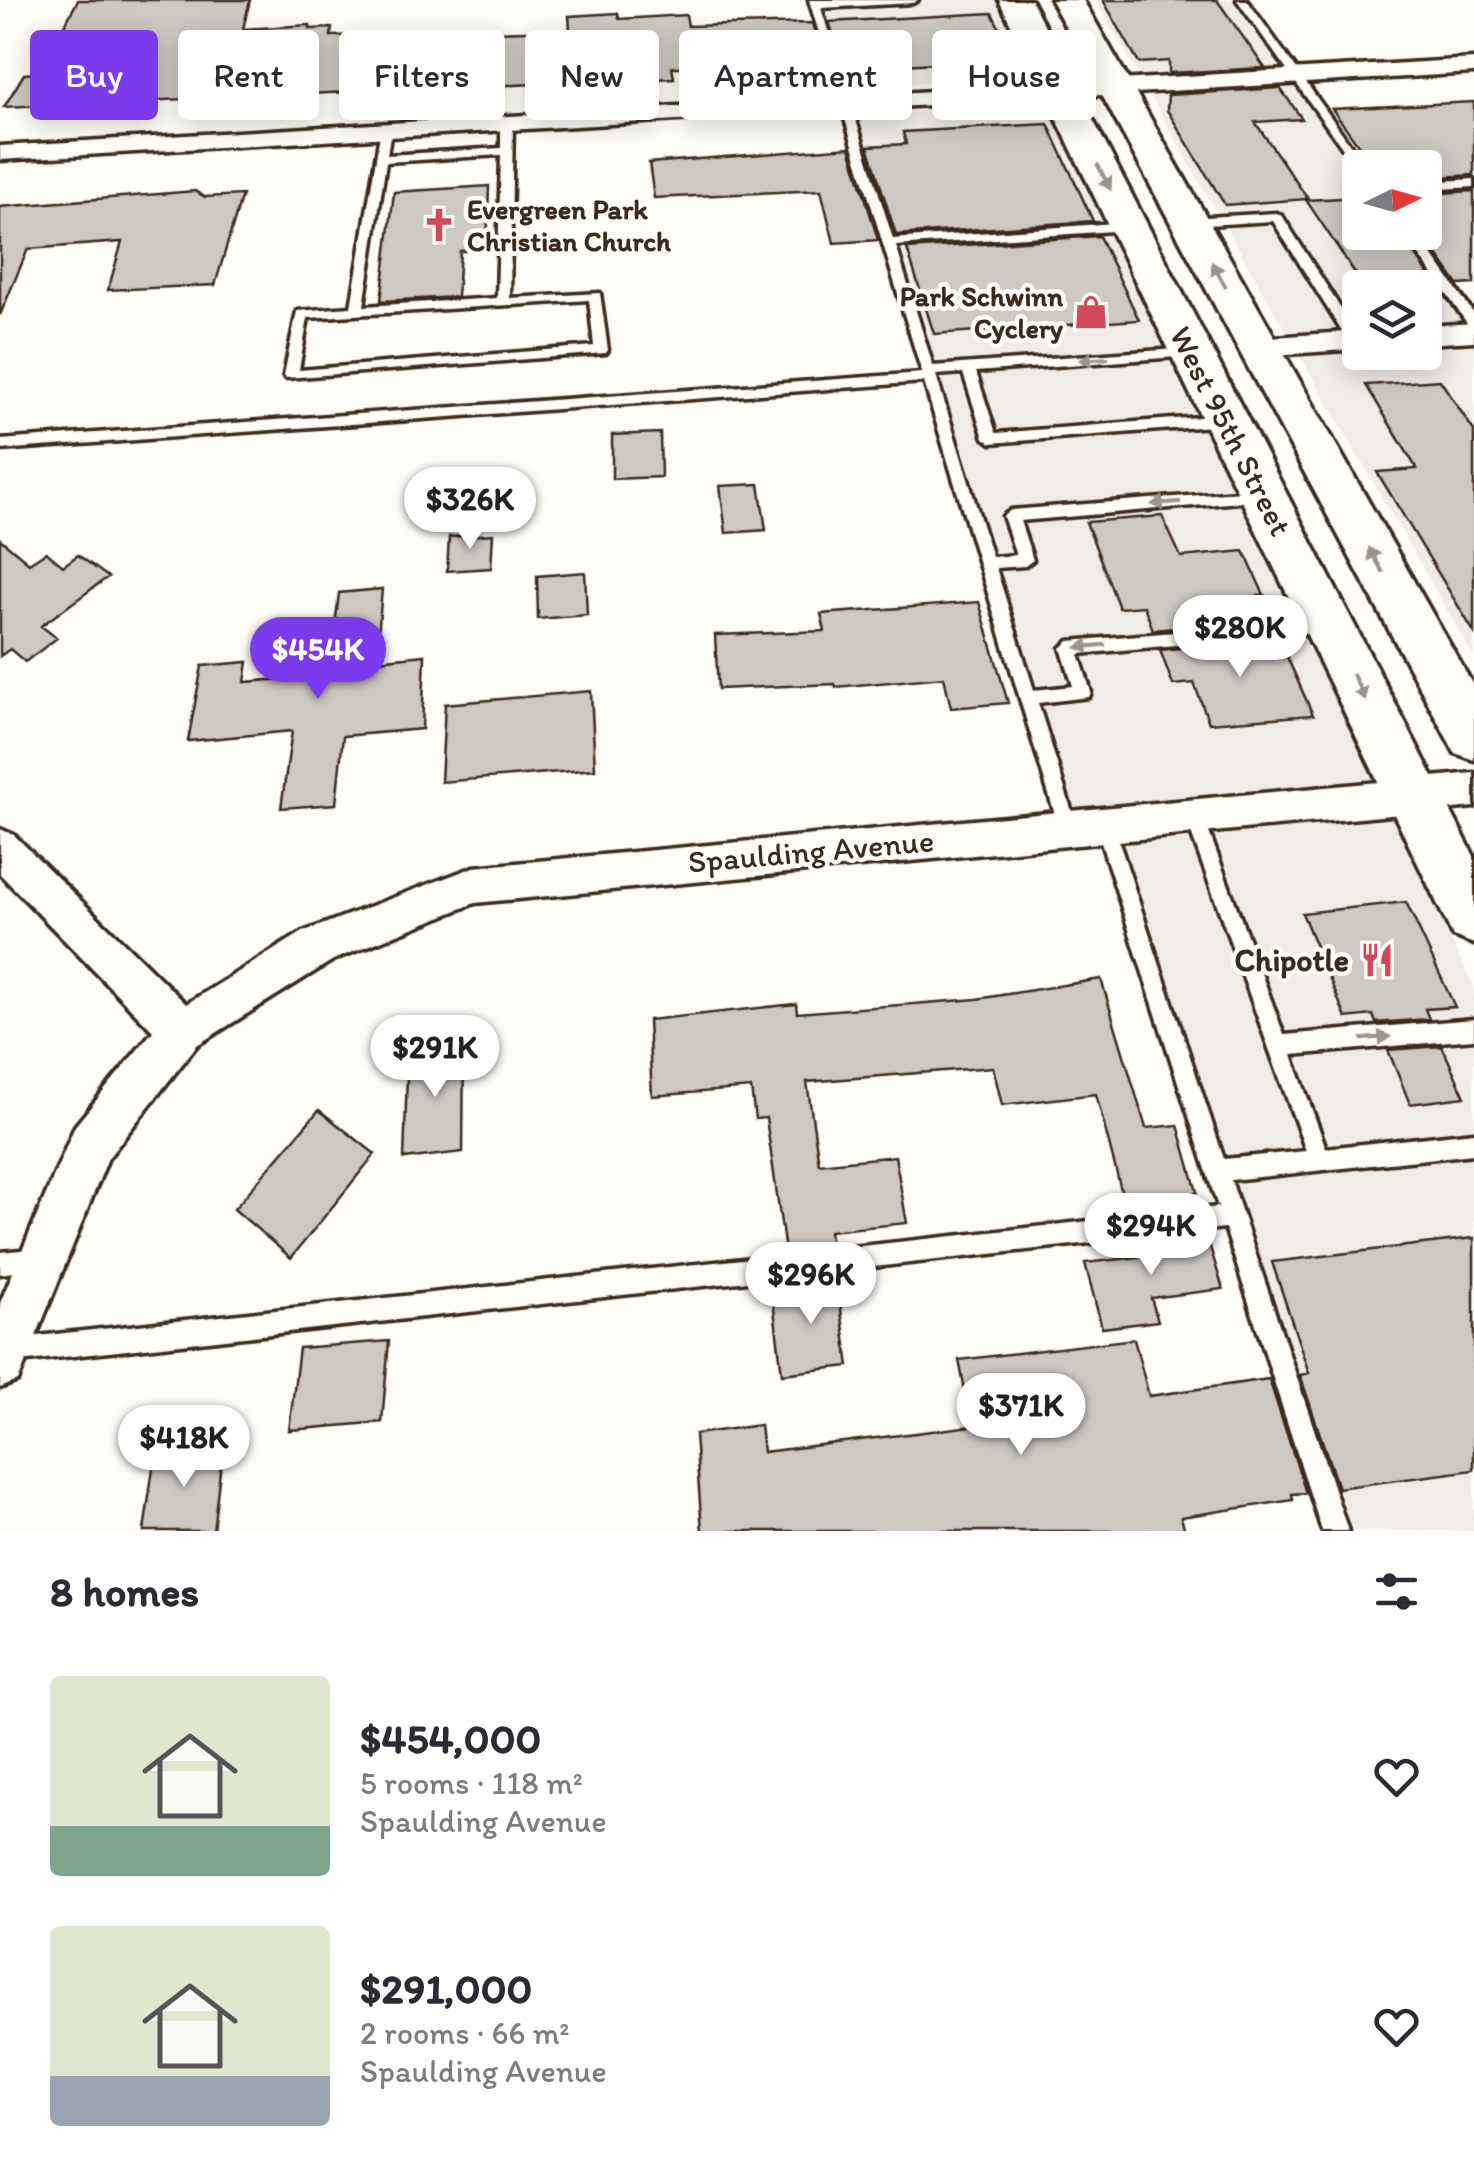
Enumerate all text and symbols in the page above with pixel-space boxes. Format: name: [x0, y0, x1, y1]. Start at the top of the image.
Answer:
chip: Buy: [30, 30, 158, 120]
chip: Rent: [178, 30, 319, 120]
chip: Filters: [339, 30, 505, 120]
chip: New: [525, 30, 659, 120]
chip: Apartment: [679, 30, 912, 120]
chip: House: [932, 30, 1096, 120]
north arrow: [1342, 150, 1442, 250]
map controls: [1342, 150, 1442, 370]
one-way arrow: [1095, 163, 1112, 192]
place label: Evergreen Park Christian Church: [467, 192, 672, 258]
church icon: Evergreen Park Christian Church: [420, 206, 458, 244]
one-way arrow: [1211, 261, 1228, 290]
button: layers: [1342, 270, 1442, 370]
place label: Park Schwinn Cyclery: [900, 279, 1064, 345]
shop icon: Park Schwinn Cyclery: [1072, 293, 1110, 331]
street label: West 95th Street: [1162, 320, 1300, 542]
one-way arrow: [1077, 351, 1109, 367]
pin: $326K: [400, 467, 540, 552]
text: $326K: [426, 480, 514, 518]
one-way arrow: [1149, 496, 1181, 512]
one-way arrow: [1368, 545, 1385, 574]
pin: $280K: [1170, 595, 1310, 680]
text: $280K: [1195, 608, 1285, 646]
pin: $454K: [248, 617, 388, 702]
text: $454K: [272, 630, 364, 668]
one-way arrow: [1075, 639, 1107, 655]
one-way arrow: [1350, 673, 1367, 702]
street label: Spaulding Avenue: [686, 821, 936, 881]
place label: Chipotle: [1234, 941, 1349, 979]
restaurant icon: Chipotle: [1358, 941, 1396, 979]
pin: $291K: [365, 1015, 505, 1100]
text: $291K: [392, 1028, 478, 1066]
one-way arrow: [1360, 1029, 1392, 1045]
pin: $294K: [1081, 1193, 1221, 1278]
text: $294K: [1106, 1206, 1196, 1244]
pin: $296K: [741, 1242, 881, 1327]
text: $296K: [767, 1255, 855, 1293]
pin: $371K: [951, 1373, 1091, 1458]
text: $371K: [979, 1386, 1063, 1424]
pin: $418K: [114, 1405, 254, 1490]
text: $418K: [140, 1418, 228, 1456]
icon: filters: [1369, 1564, 1424, 1619]
text: 8 homes: [50, 1566, 199, 1617]
text: $454,000: [360, 1713, 541, 1764]
icon: home: [130, 1716, 250, 1836]
icon: heart: [1369, 1749, 1424, 1804]
text: 5 rooms · 118 m²: [360, 1764, 583, 1802]
text: Spaulding Avenue: [360, 1802, 607, 1840]
text: $291,000: [360, 1963, 532, 2014]
icon: home: [130, 1966, 250, 2086]
icon: heart: [1369, 1999, 1424, 2054]
text: 2 rooms · 66 m²: [360, 2014, 570, 2052]
text: Spaulding Avenue: [360, 2052, 607, 2090]

